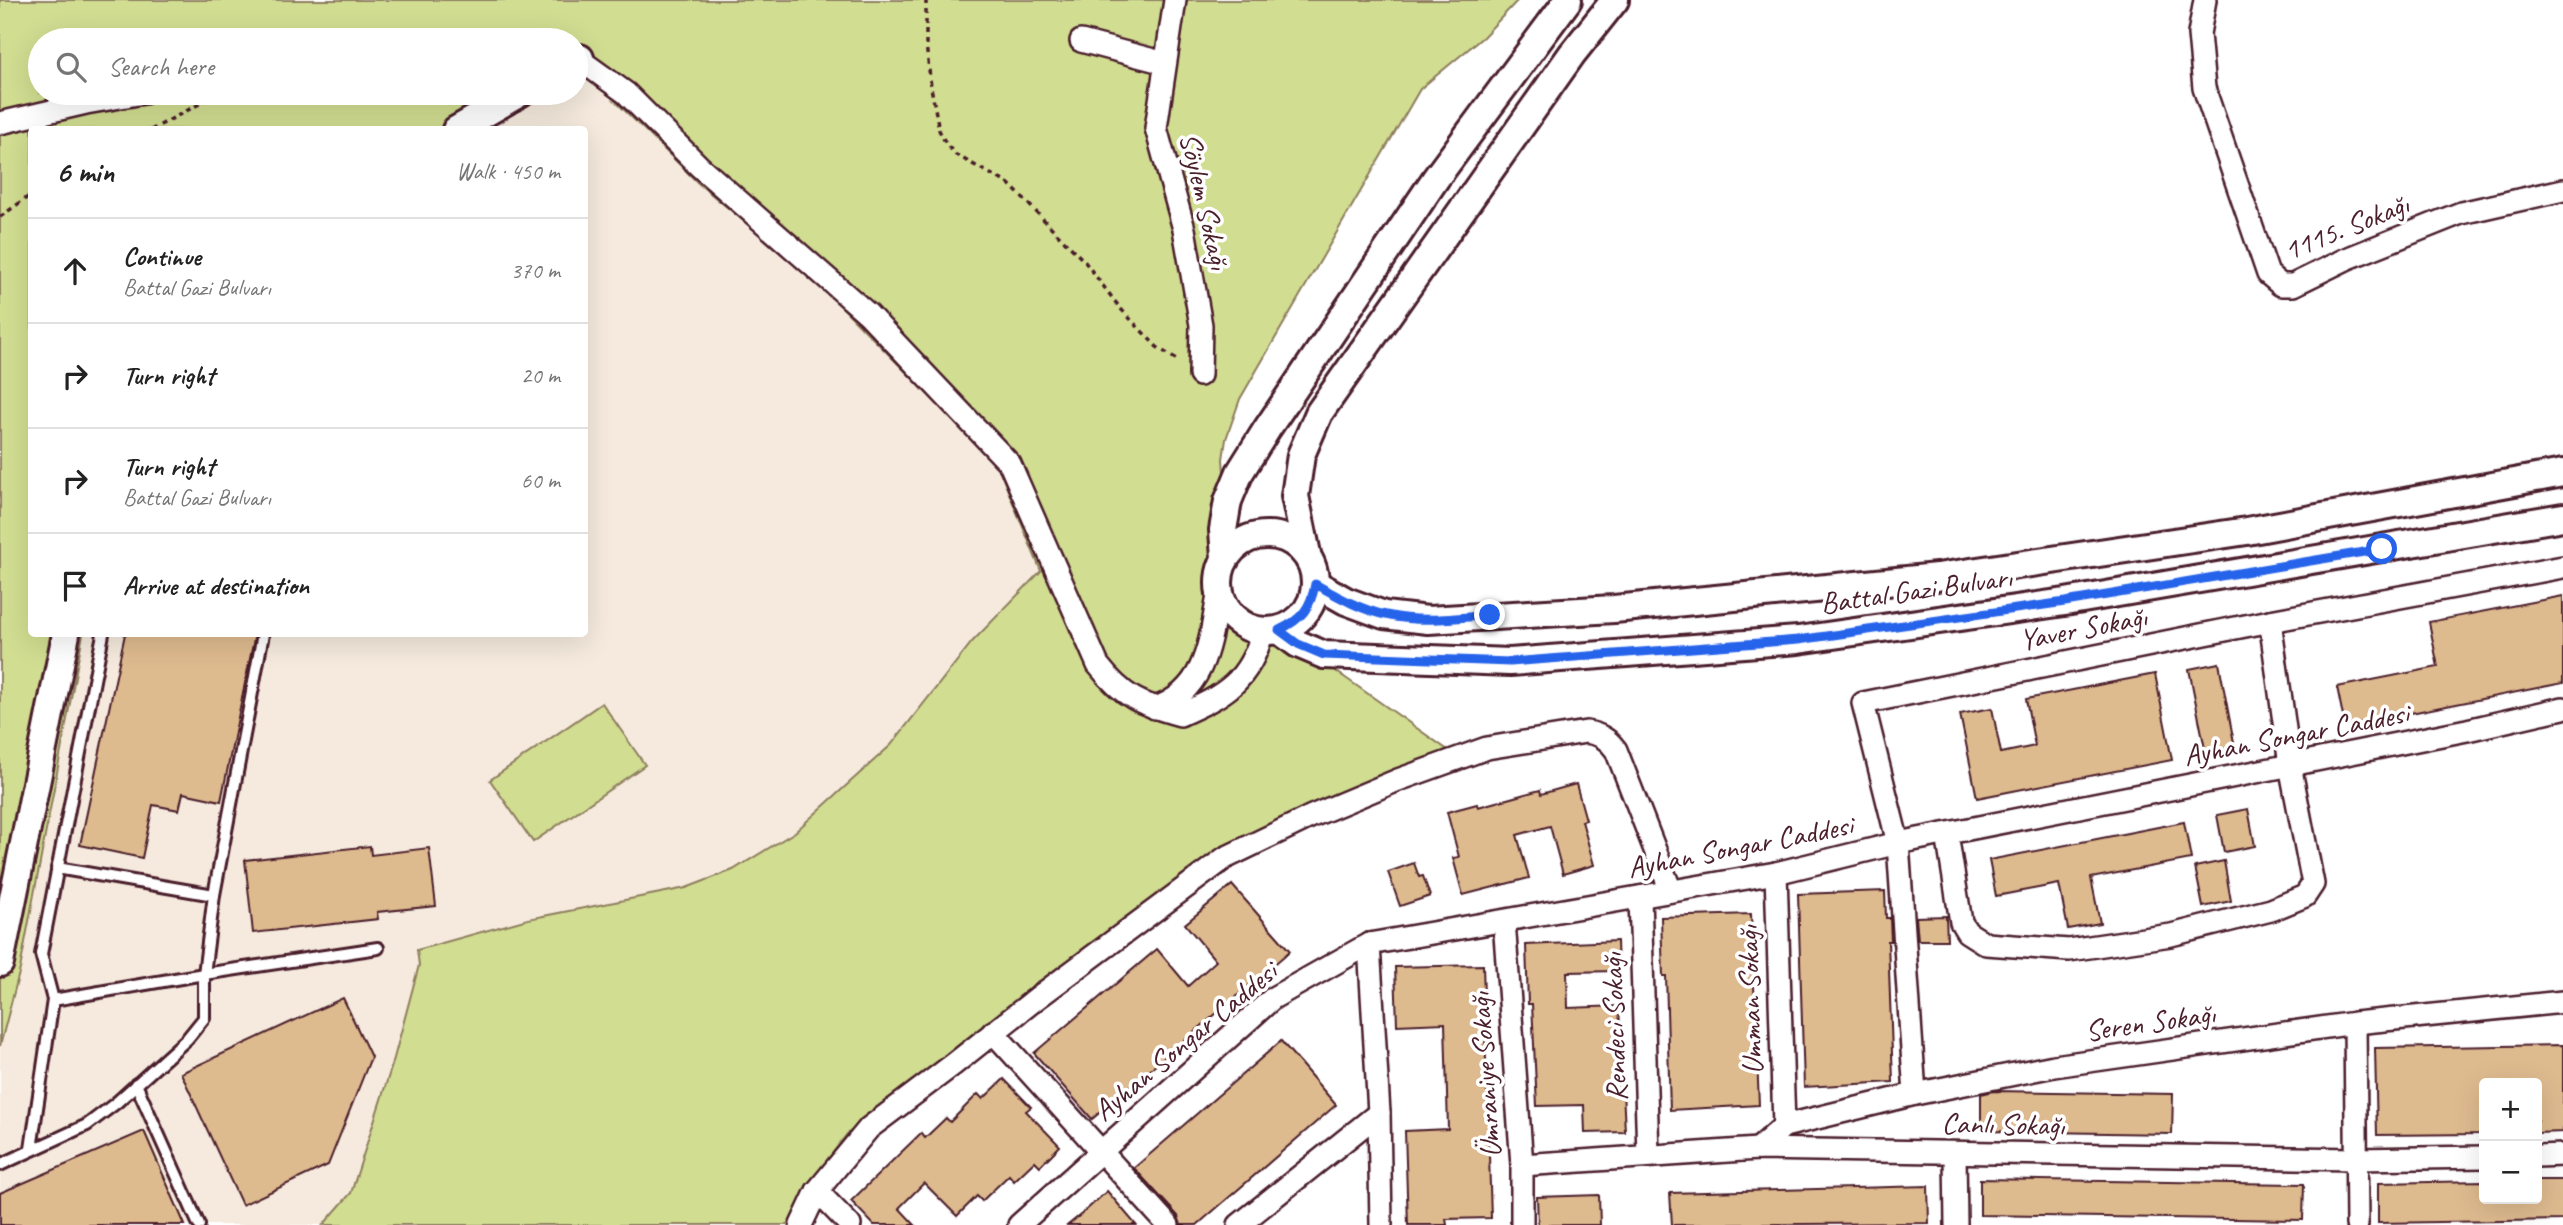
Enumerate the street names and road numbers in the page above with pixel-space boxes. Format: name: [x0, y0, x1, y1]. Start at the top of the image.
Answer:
street label: Söylem Sokağı: [1171, 129, 1239, 274]
street label: 1115. Sokağı: [2278, 184, 2415, 269]
street label: Battal Gazi Bulvarı: [1818, 558, 2015, 622]
street label: Yaver Sokağı: [2016, 597, 2151, 659]
street label: Ayhan Songar Caddesi: [2180, 693, 2415, 774]
street label: Ayhan Songar Caddesi: [1624, 805, 1859, 886]
street label: Umman Sokağı: [1728, 923, 1772, 1075]
street label: Ayhan Songar Caddesi: [1085, 951, 1287, 1129]
street label: Rendeci Sokağı: [1592, 951, 1636, 1102]
street label: Ümraniye Sokağı: [1460, 990, 1510, 1159]
street label: Seren Sokağı: [2083, 994, 2219, 1050]
street label: Canlı Sokağı: [1941, 1104, 2066, 1144]

